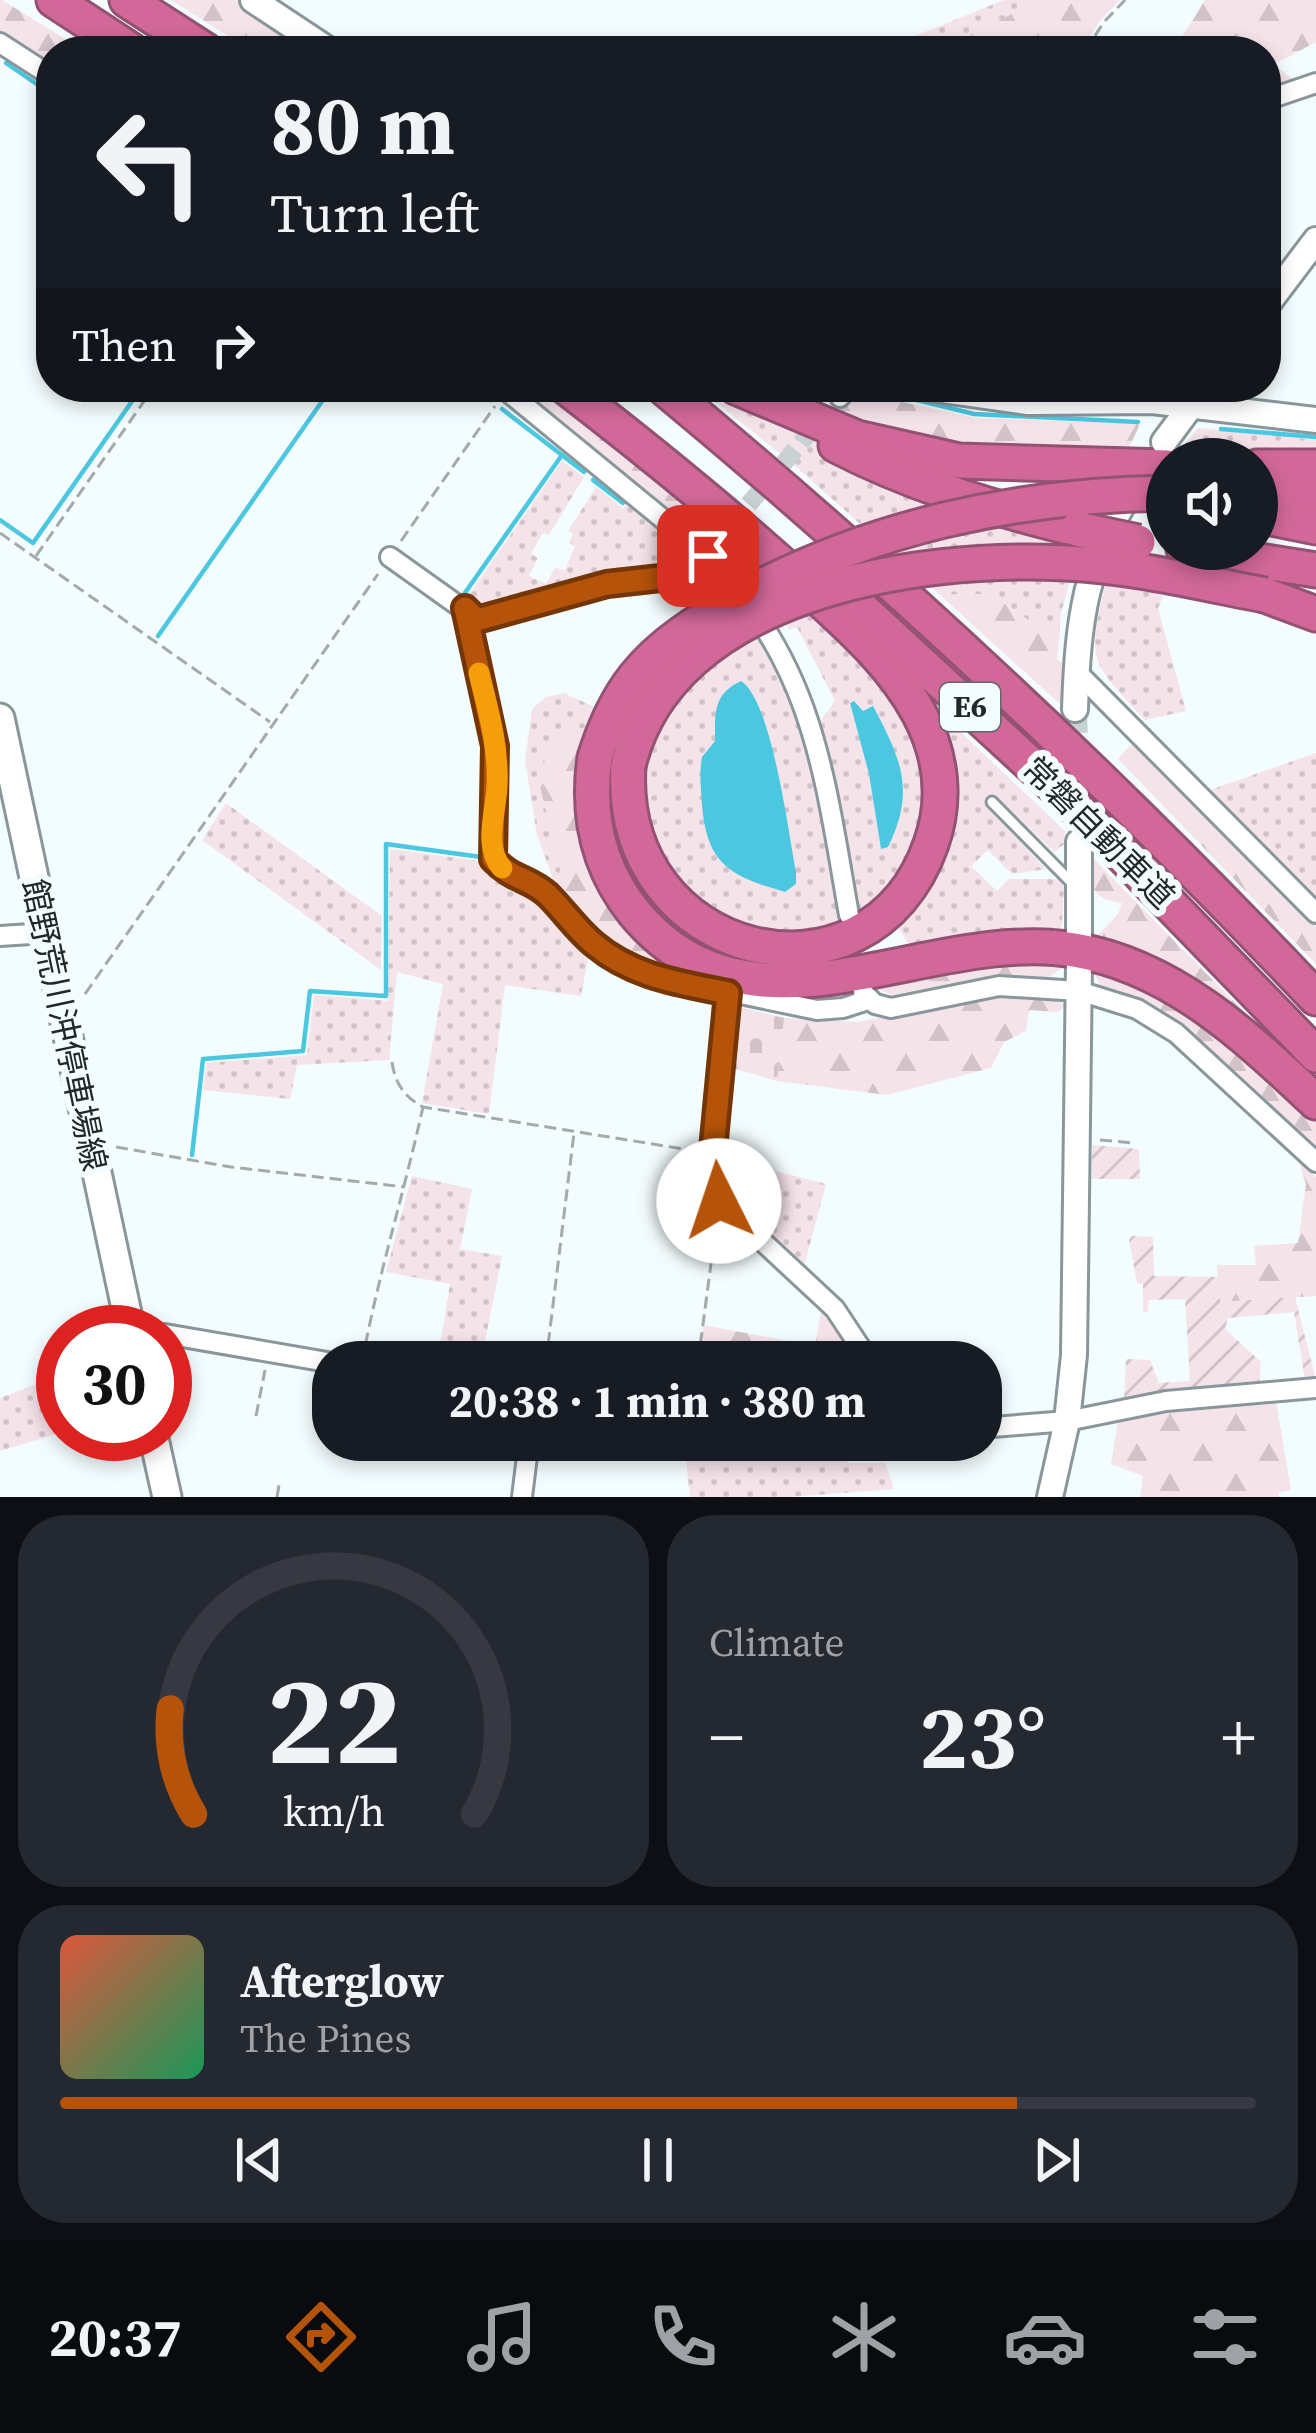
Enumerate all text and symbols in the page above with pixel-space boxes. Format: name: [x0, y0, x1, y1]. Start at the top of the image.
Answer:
text: 80 m: [270, 67, 455, 182]
icon: left: [72, 84, 228, 240]
text: Turn left: [270, 176, 479, 250]
icon: right: [200, 312, 266, 378]
text: Then: [72, 314, 176, 376]
map controls: [1146, 438, 1278, 570]
button: sound: [1146, 438, 1278, 570]
pin: [657, 505, 759, 607]
icon: arrive: [675, 523, 741, 589]
road number: E6: [940, 683, 1000, 731]
street label: 常磐自動車道: [1013, 746, 1185, 918]
street label: 館野荒川沖停車場線: [12, 875, 117, 1175]
position arrow: [656, 1138, 782, 1264]
speed limit sign: 30: [36, 1305, 192, 1461]
text: 20:38 · 1 min · 380 m: [449, 1370, 865, 1432]
text: Climate: [709, 1616, 844, 1669]
text: 22: [266, 1634, 401, 1805]
text: 23°: [919, 1675, 1046, 1798]
text: −: [709, 1692, 744, 1782]
text: +: [1221, 1692, 1256, 1782]
text: km/h: [282, 1782, 385, 1840]
text: Afterglow: [240, 1950, 444, 2012]
text: The Pines: [240, 2012, 411, 2065]
icon: previous: [226, 2127, 292, 2193]
icon: pause: [625, 2127, 691, 2193]
icon: next: [1024, 2127, 1090, 2193]
icon: directions: [279, 2295, 363, 2379]
icon: music: [460, 2295, 544, 2379]
icon: phone: [641, 2295, 725, 2379]
icon: climate: [822, 2295, 906, 2379]
icon: car: [1003, 2295, 1087, 2379]
icon: filters: [1183, 2295, 1267, 2379]
text: 20:37: [48, 2300, 182, 2374]

